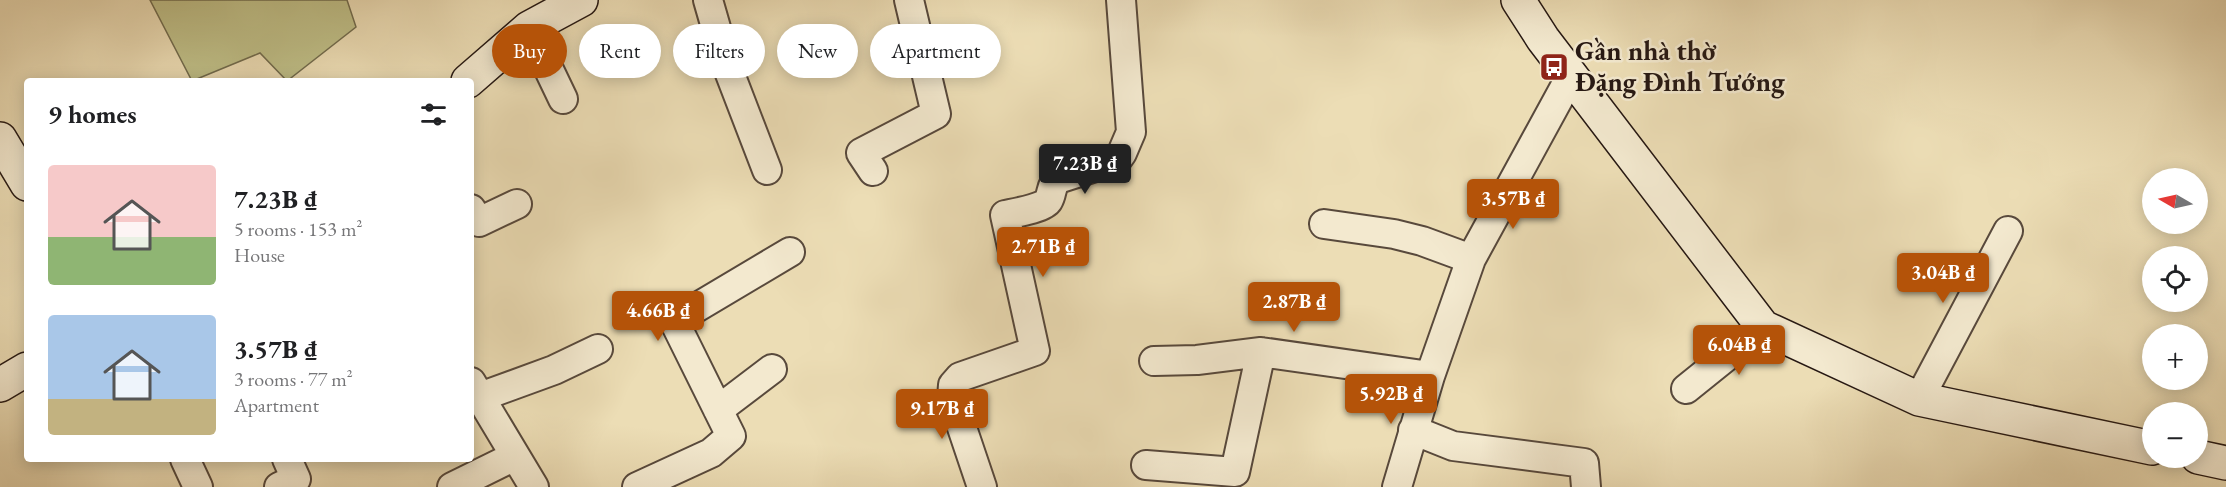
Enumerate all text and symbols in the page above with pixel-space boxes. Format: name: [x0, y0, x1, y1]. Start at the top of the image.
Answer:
chip: Buy: [492, 24, 567, 78]
chip: Rent: [579, 24, 661, 78]
chip: Filters: [673, 24, 765, 78]
chip: New: [777, 24, 858, 78]
chip: Apartment: [870, 24, 1001, 78]
place label: Gần nhà thờ Đặng Đình Tướng: [1575, 33, 1785, 99]
bus stop icon: Gần nhà thờ Đặng Đình Tướng: [1538, 51, 1570, 83]
text: 9 homes: [48, 97, 137, 131]
icon: filters: [417, 98, 450, 131]
pin: 7.23B ₫: [1030, 144, 1140, 195]
text: 7.23B ₫: [1053, 150, 1117, 176]
north arrow: [2142, 168, 2208, 234]
map controls: [2142, 168, 2208, 468]
pin: 3.57B ₫: [1458, 179, 1568, 230]
text: 7.23B ₫: [234, 182, 317, 216]
text: 3.57B ₫: [1481, 185, 1545, 211]
icon: home: [96, 189, 168, 261]
text: 5 rooms · 153 m²: [234, 216, 362, 242]
pin: 2.71B ₫: [988, 227, 1098, 278]
text: 2.71B ₫: [1011, 233, 1075, 259]
text: House: [234, 242, 285, 268]
button: locate: [2142, 246, 2208, 312]
pin: 3.04B ₫: [1888, 253, 1998, 304]
text: 3.04B ₫: [1911, 259, 1975, 285]
pin: 2.87B ₫: [1239, 282, 1349, 333]
text: 2.87B ₫: [1262, 288, 1326, 314]
pin: 4.66B ₫: [603, 291, 713, 342]
text: 4.66B ₫: [626, 297, 690, 323]
button: +: [2142, 324, 2208, 390]
pin: 6.04B ₫: [1684, 325, 1794, 376]
text: 6.04B ₫: [1707, 331, 1771, 357]
text: 3.57B ₫: [234, 332, 317, 366]
icon: home: [96, 339, 168, 411]
text: 3 rooms · 77 m²: [234, 366, 353, 392]
pin: 5.92B ₫: [1336, 374, 1446, 425]
text: 5.92B ₫: [1359, 380, 1423, 406]
pin: 9.17B ₫: [887, 389, 997, 440]
text: Apartment: [234, 392, 319, 418]
text: 9.17B ₫: [910, 395, 974, 421]
button: −: [2142, 402, 2208, 468]

